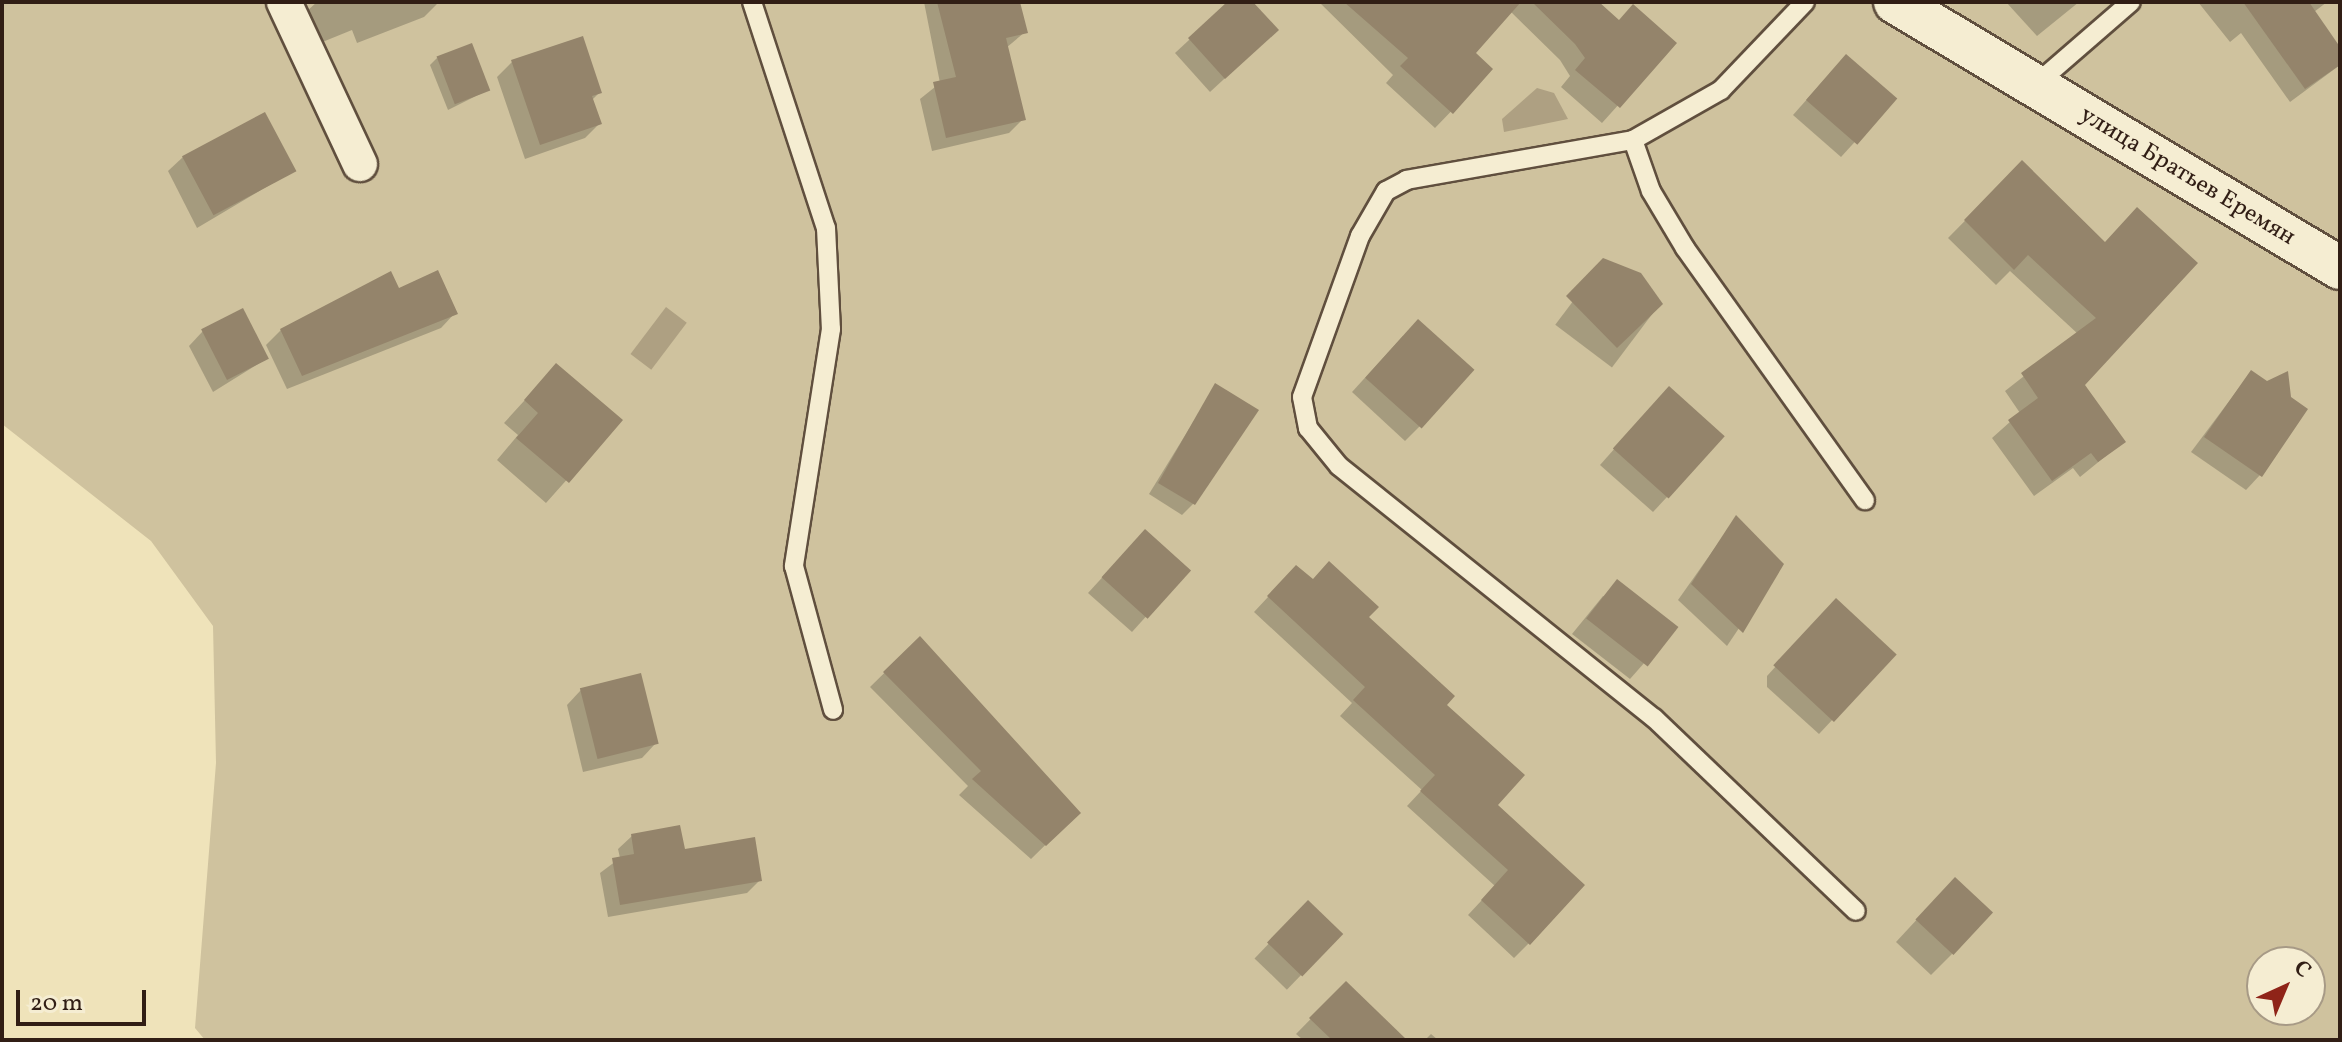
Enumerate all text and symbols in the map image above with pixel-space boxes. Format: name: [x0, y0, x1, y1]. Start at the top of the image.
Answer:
street label: улица Братьев Еремян: [2074, 101, 2300, 253]
north arrow: [2246, 946, 2326, 1026]
text: С: [2286, 954, 2317, 986]
scale bar: [20, 974, 150, 1024]
text: 20 m: [30, 987, 83, 1021]

